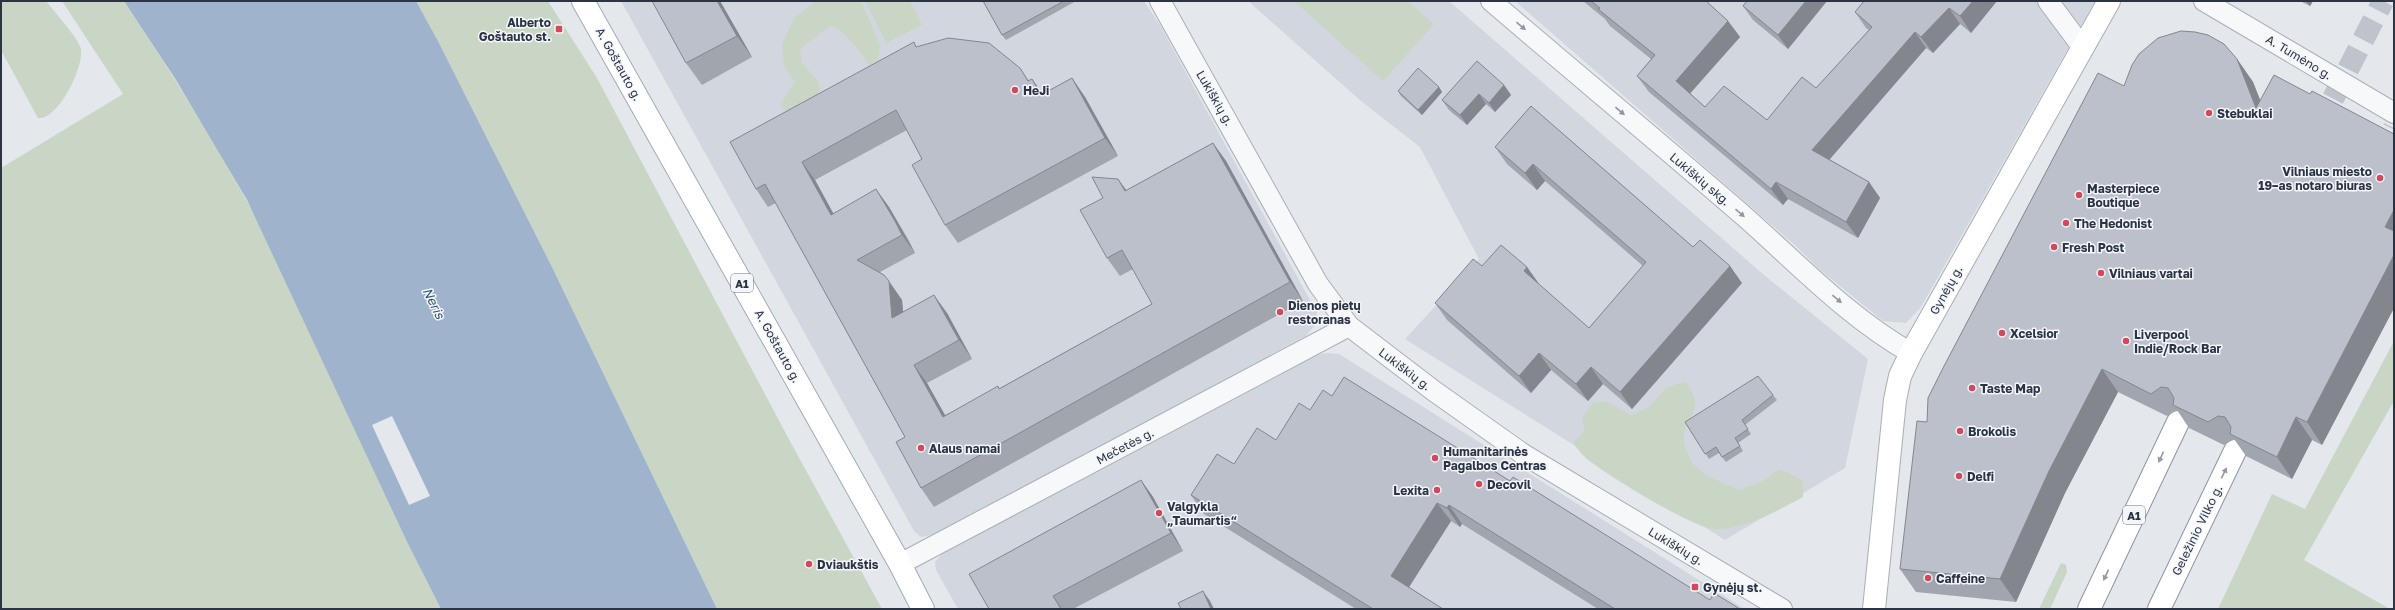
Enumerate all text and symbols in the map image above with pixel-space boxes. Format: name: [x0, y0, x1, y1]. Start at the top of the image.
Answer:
place label: Alberto Goštauto st.: [479, 15, 551, 44]
one-way arrow: [1515, 22, 1526, 31]
marker: Alberto Goštauto st.: [554, 24, 564, 34]
street label: A. Goštauto g.: [593, 25, 645, 103]
street label: A. Tumėno g.: [2263, 31, 2335, 83]
street label: Lukiškių g.: [1193, 68, 1237, 128]
place label: HeJi: [1023, 83, 1049, 98]
marker: HeJi: [1010, 85, 1020, 95]
one-way arrow: [1614, 106, 1625, 115]
place label: Stebuklai: [2217, 106, 2273, 121]
marker: Stebuklai: [2204, 108, 2214, 118]
street label: Lukiškių skg.: [1667, 149, 1733, 209]
place label: Vilniaus miesto 19–as notaro biuras: [2258, 164, 2372, 193]
marker: Vilniaus miesto 19–as notaro biuras: [2375, 173, 2385, 183]
place label: Masterpiece Boutique: [2087, 181, 2160, 210]
marker: Masterpiece Boutique: [2074, 190, 2084, 200]
one-way arrow: [1735, 208, 1745, 218]
place label: The Hedonist: [2074, 216, 2152, 231]
marker: The Hedonist: [2061, 218, 2071, 228]
place label: Fresh Post: [2062, 240, 2124, 255]
marker: Fresh Post: [2049, 242, 2059, 252]
street label: Gynėjų g.: [1926, 263, 1966, 317]
place label: Vilniaus vartai: [2109, 266, 2193, 281]
marker: Vilniaus vartai: [2096, 268, 2106, 278]
road number: A1: [731, 274, 753, 292]
water label: Neris: [420, 285, 449, 322]
one-way arrow: [1832, 295, 1843, 303]
place label: Dienos pietų restoranas: [1288, 298, 1361, 327]
street label: A. Goštauto g.: [752, 307, 804, 385]
marker: Dienos pietų restoranas: [1275, 307, 1285, 317]
place label: Xcelsior: [2010, 326, 2059, 341]
place label: Liverpool Indie/Rock Bar: [2134, 327, 2221, 356]
marker: Xcelsior: [1997, 328, 2007, 338]
marker: Liverpool Indie/Rock Bar: [2121, 336, 2131, 346]
street label: Lukiškių g.: [1376, 345, 1434, 393]
place label: Taste Map: [1980, 381, 2041, 396]
marker: Taste Map: [1967, 383, 1977, 393]
place label: Brokolis: [1968, 424, 2016, 439]
street label: Mečetės g.: [1094, 425, 1156, 467]
marker: Brokolis: [1955, 426, 1965, 436]
place label: Alaus namai: [929, 441, 1000, 456]
marker: Alaus namai: [916, 443, 926, 453]
place label: Humanitarinės Pagalbos Centras: [1443, 444, 1547, 473]
one-way arrow: [2158, 451, 2164, 463]
marker: Humanitarinės Pagalbos Centras: [1430, 453, 1440, 463]
one-way arrow: [2221, 467, 2227, 479]
place label: Delfi: [1967, 469, 1994, 484]
marker: Delfi: [1954, 471, 1964, 481]
place label: Decovil: [1487, 477, 1531, 492]
marker: Decovil: [1474, 479, 1484, 489]
street label: Geležinio Vilko g.: [2169, 482, 2225, 578]
place label: Lexita: [1393, 483, 1429, 498]
marker: Lexita: [1432, 485, 1442, 495]
place label: Valgykla „Taumartis“: [1167, 499, 1237, 528]
road number: A1: [2123, 506, 2145, 524]
marker: Valgykla „Taumartis“: [1154, 508, 1164, 518]
street label: Lukiškių g.: [1646, 524, 1706, 568]
place label: Dviaukštis: [817, 557, 879, 572]
marker: Dviaukštis: [804, 559, 814, 569]
one-way arrow: [2103, 569, 2109, 580]
place label: Caffeine: [1936, 571, 1985, 586]
marker: Caffeine: [1923, 573, 1933, 583]
place label: Gynėjų st.: [1703, 580, 1763, 595]
marker: Gynėjų st.: [1690, 582, 1700, 592]

